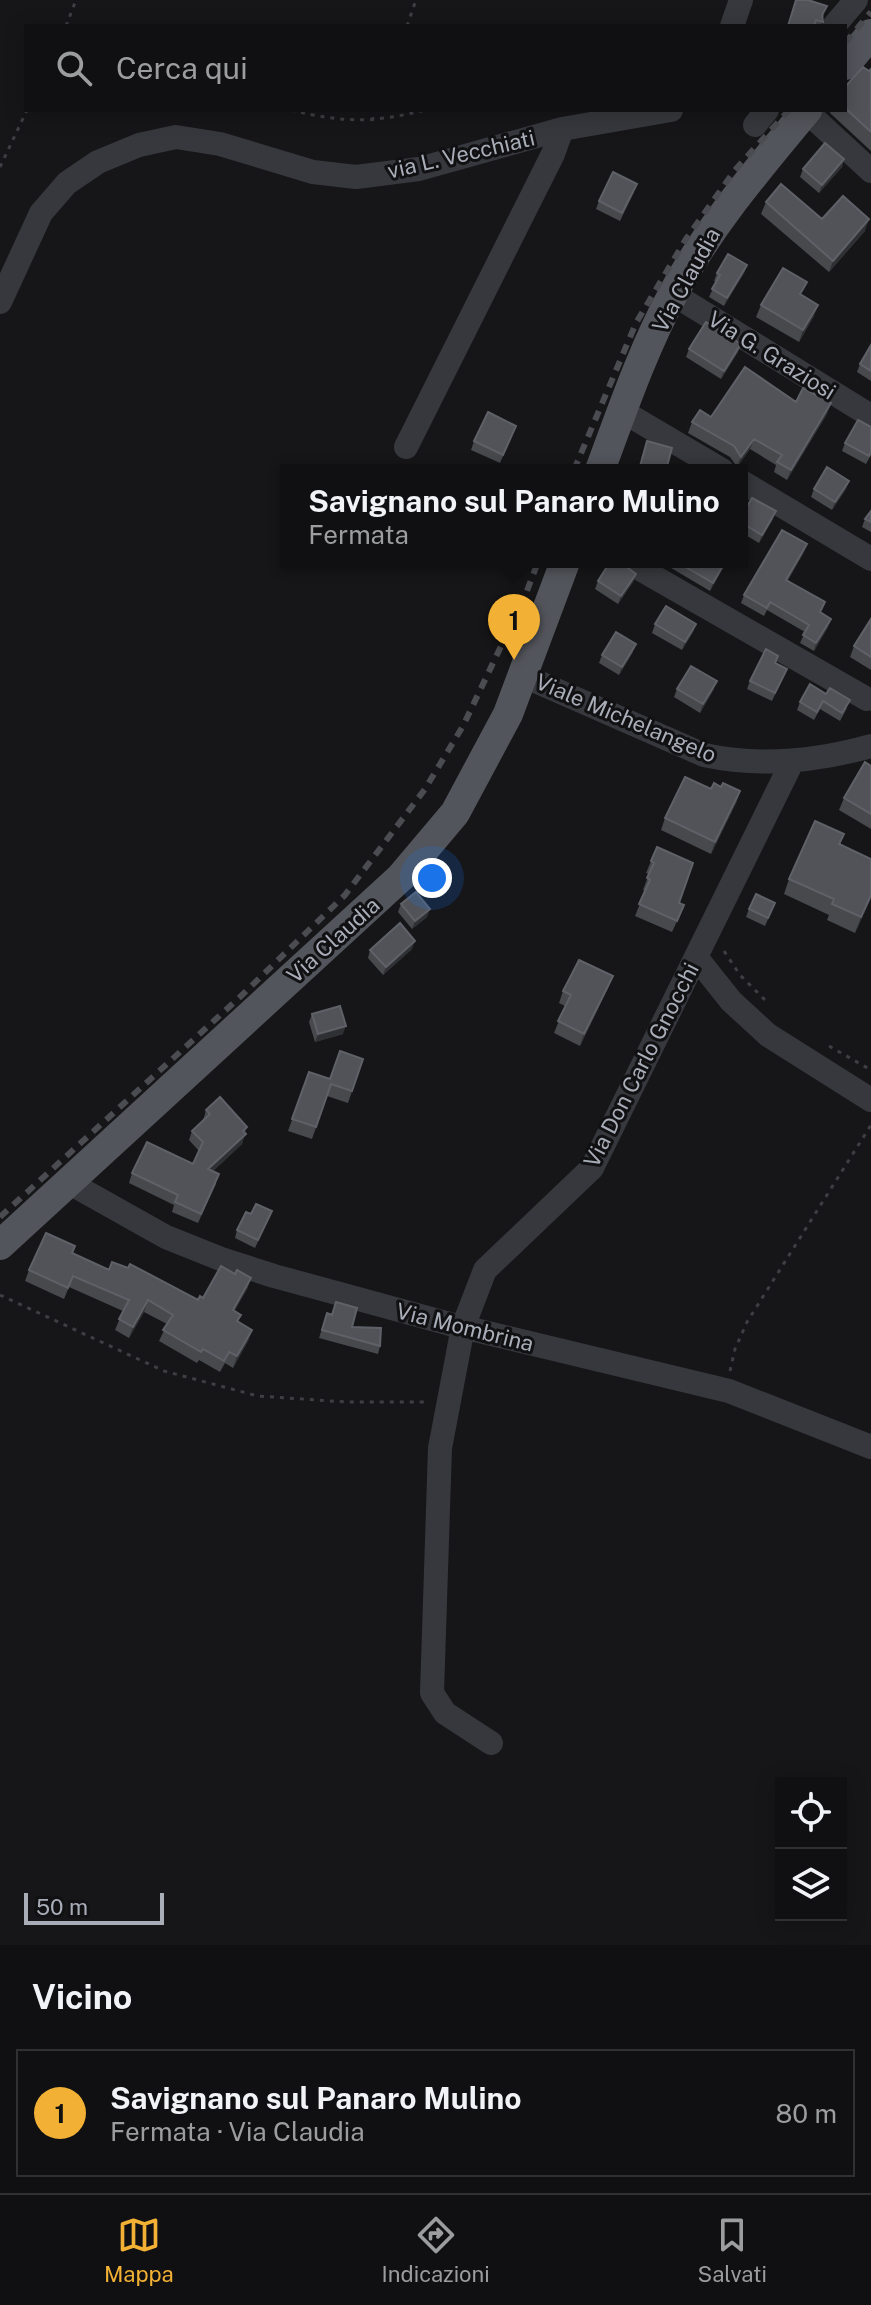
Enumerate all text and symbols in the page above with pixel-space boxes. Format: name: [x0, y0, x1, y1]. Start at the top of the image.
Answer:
search box: [24, 24, 847, 112]
icon: search: [52, 46, 96, 90]
text: Cerca qui: [116, 50, 248, 86]
street label: via L. Vecchiati: [385, 124, 537, 184]
street label: Via Claudia: [647, 223, 725, 337]
street label: Via G. Graziosi: [703, 305, 841, 405]
popup: [280, 464, 748, 568]
text: Savignano sul Panaro Mulino: [308, 483, 720, 519]
text: Fermata: [308, 519, 409, 550]
pin: 1: [488, 594, 540, 660]
street label: Viale Michelangelo: [532, 668, 720, 768]
your location: [412, 858, 452, 898]
street label: Via Claudia: [281, 892, 385, 988]
street label: Via Don Carlo Gnocchi: [578, 958, 704, 1172]
street label: Via Mombrina: [394, 1297, 536, 1357]
map controls: [775, 1777, 847, 1921]
button: locate: [775, 1777, 847, 1849]
button: layers: [775, 1849, 847, 1921]
scale bar: [24, 1889, 164, 1925]
text: 50 m: [36, 1894, 88, 1920]
text: Vicino: [32, 1977, 132, 2017]
text: Savignano sul Panaro Mulino: [110, 2080, 522, 2116]
text: 1: [54, 2098, 66, 2129]
text: 80 m: [776, 2098, 837, 2129]
text: Fermata · Via Claudia: [110, 2116, 365, 2147]
tab: Mappa: [104, 2213, 174, 2287]
tab: Indicazioni: [382, 2213, 490, 2287]
tab: Salvati: [697, 2213, 767, 2287]

